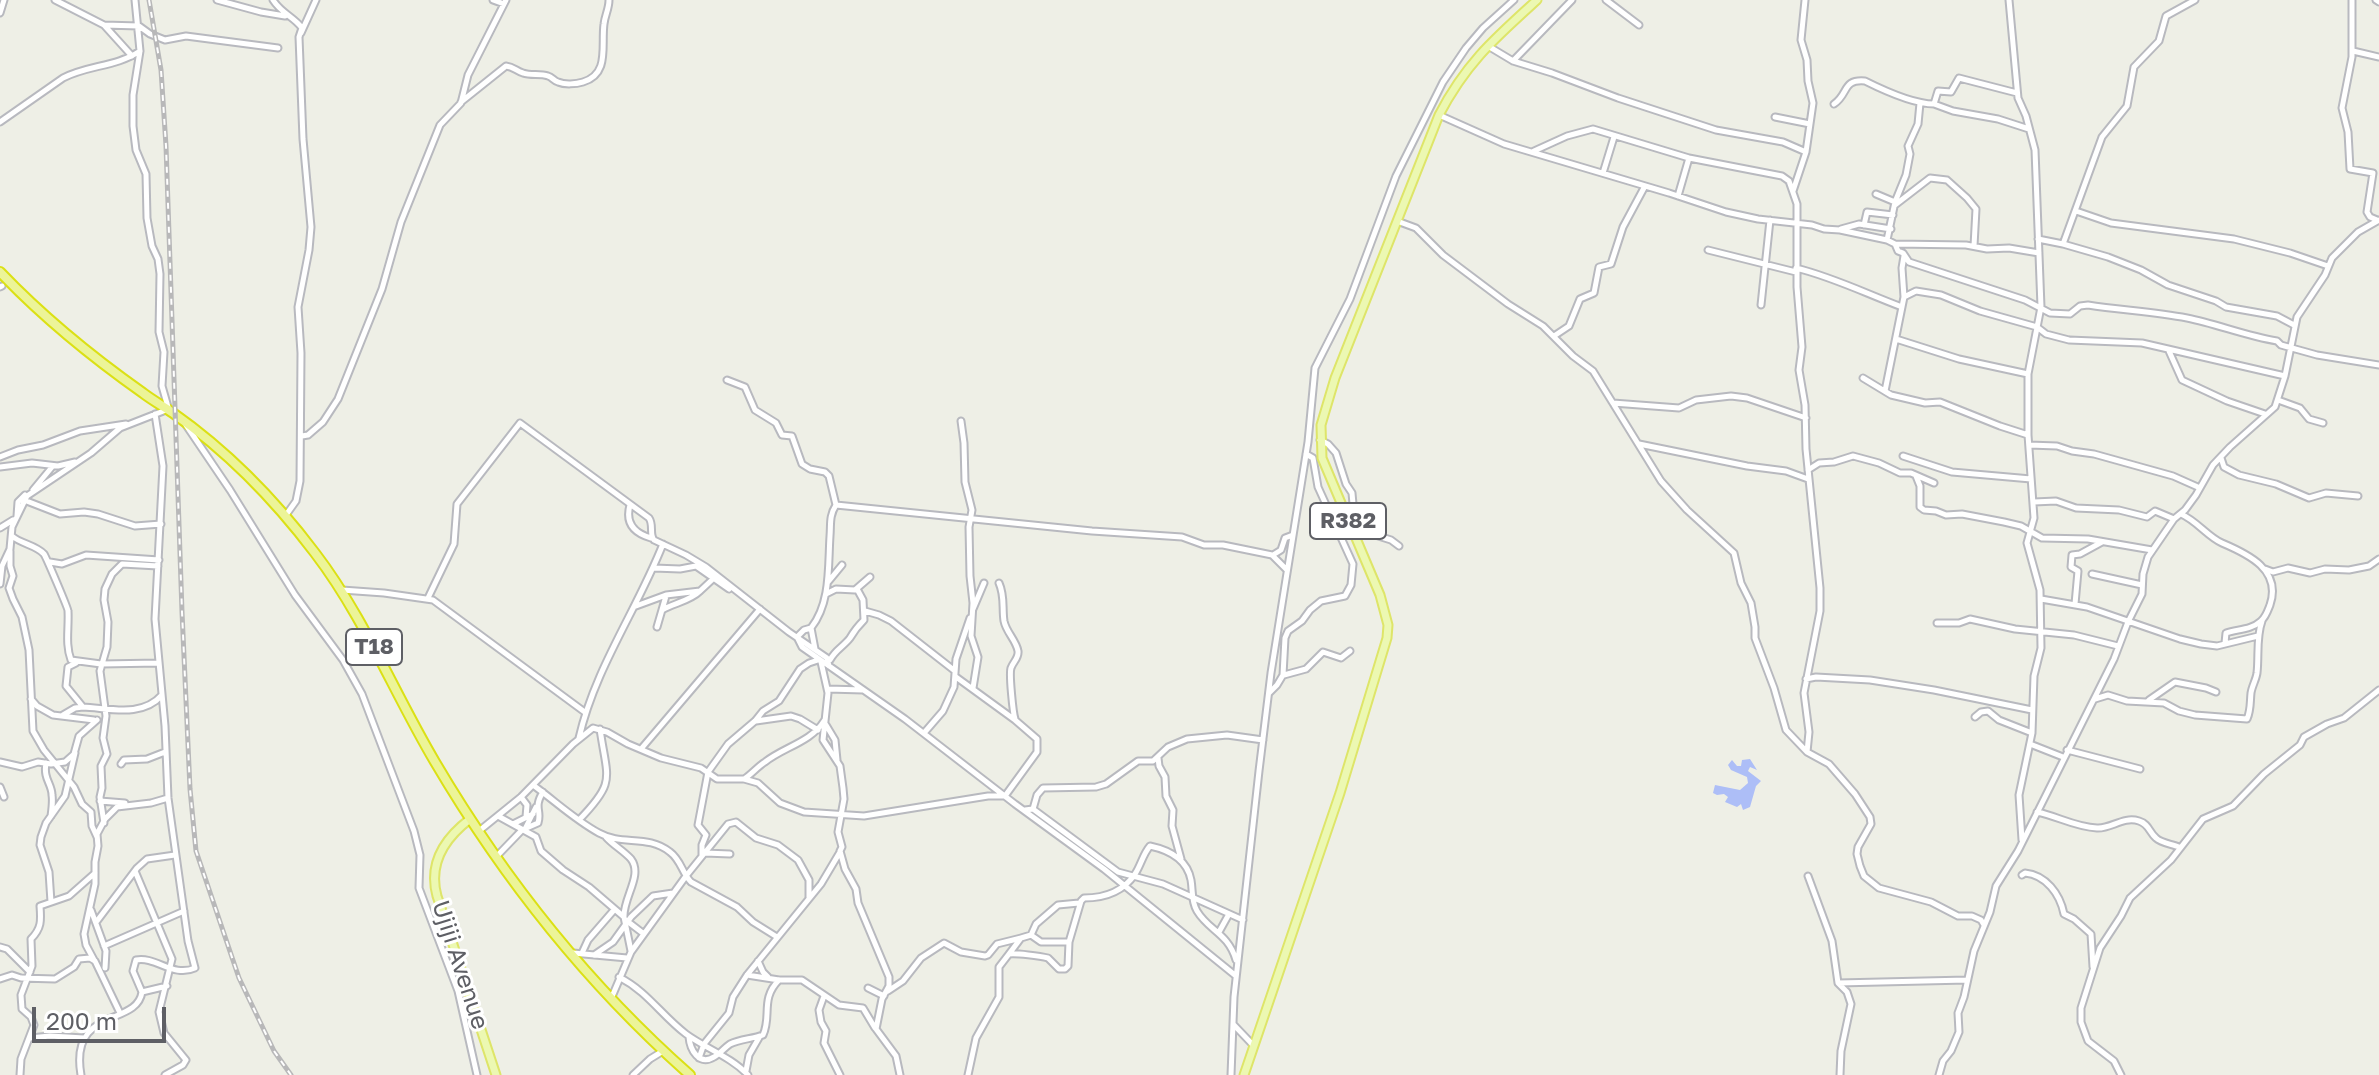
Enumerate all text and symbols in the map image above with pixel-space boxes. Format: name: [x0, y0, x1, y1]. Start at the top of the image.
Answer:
road number: R382: [1310, 503, 1386, 539]
road number: T18: [346, 629, 402, 665]
street label: Ujiji Avenue: [426, 897, 494, 1033]
scale bar: [36, 991, 170, 1041]
text: 200 m: [46, 1006, 117, 1035]

